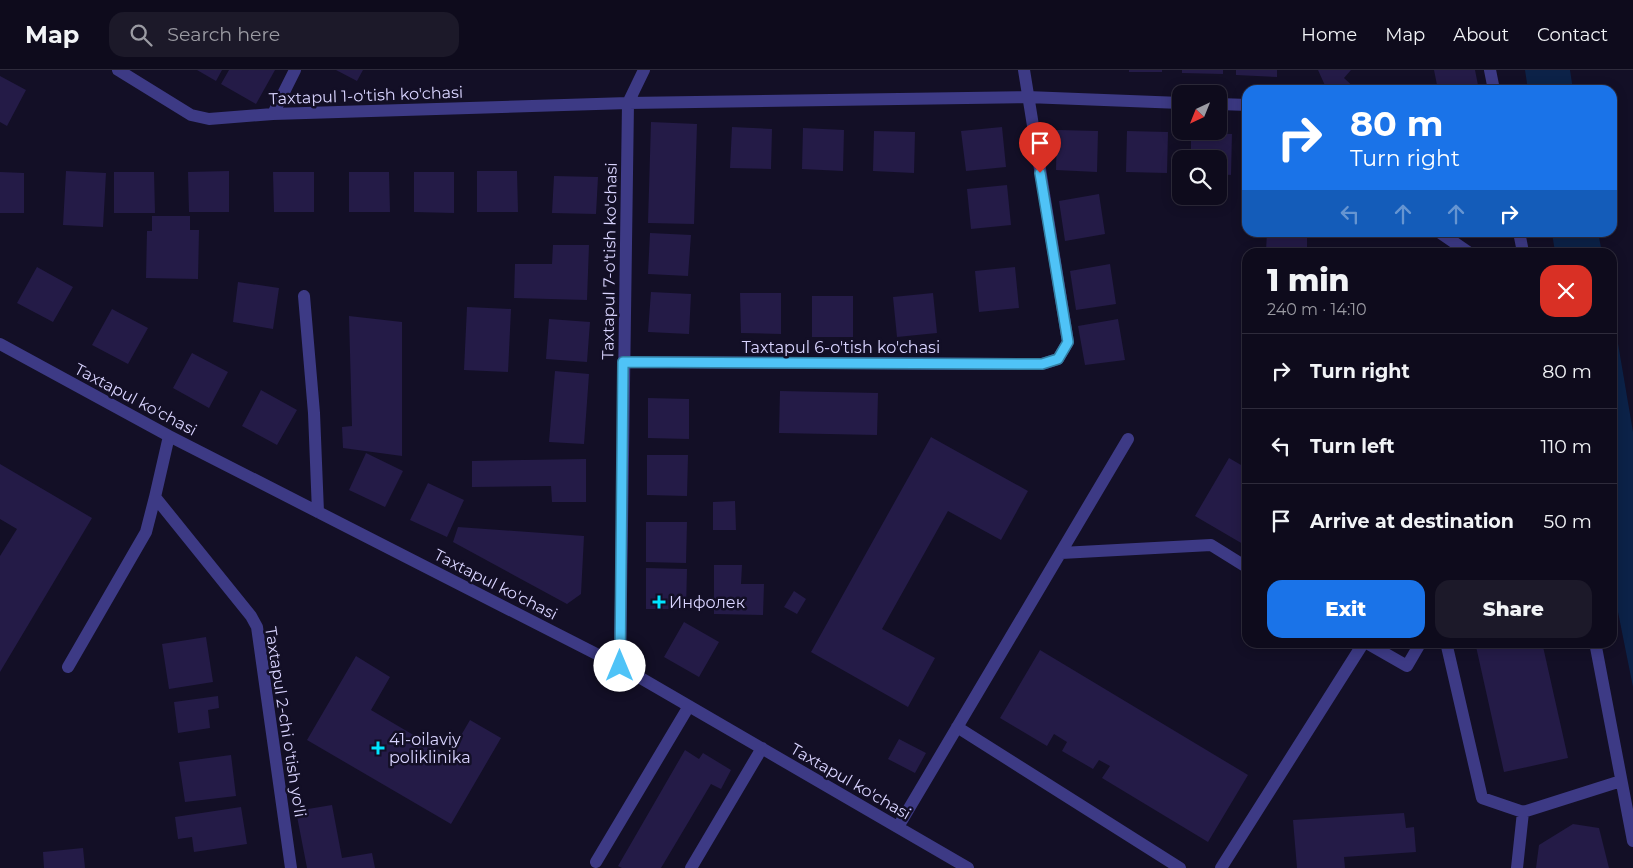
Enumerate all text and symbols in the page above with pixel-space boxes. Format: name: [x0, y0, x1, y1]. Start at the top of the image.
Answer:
search box: [109, 12, 459, 57]
text: Map: [25, 20, 79, 49]
icon: search: [127, 21, 155, 49]
text: Search here: [167, 23, 280, 46]
text: Home: [1301, 24, 1357, 46]
text: Map: [1385, 24, 1425, 46]
text: About: [1453, 24, 1509, 46]
text: Contact: [1537, 24, 1608, 46]
street label: Taxtapul 1-o'tish ko'chasi: [269, 83, 463, 108]
north arrow: [1172, 85, 1228, 140]
map controls: [1172, 85, 1227, 205]
text: 80 m: [1350, 102, 1444, 145]
icon: right: [1267, 105, 1332, 170]
pin: [1019, 122, 1061, 173]
icon: arrive: [1026, 129, 1054, 157]
text: Turn right: [1350, 145, 1460, 172]
button: search: [1172, 150, 1227, 205]
street label: Taxtapul 7-o'tish ko'chasi: [598, 162, 621, 360]
icon: left: [1336, 200, 1364, 228]
icon: ahead: [1389, 200, 1417, 228]
icon: ahead: [1442, 200, 1470, 228]
icon: right: [1495, 200, 1523, 228]
text: 1 min: [1267, 262, 1350, 299]
button: close: [1540, 265, 1592, 317]
text: 240 m · 14:10: [1267, 300, 1367, 319]
street label: Taxtapul 6-o'tish ko'chasi: [742, 338, 940, 357]
icon: right: [1267, 357, 1295, 385]
street label: Taxtapul ko'chasi: [71, 359, 200, 440]
text: Turn right: [1310, 360, 1410, 383]
text: 80 m: [1542, 360, 1592, 383]
icon: left: [1267, 432, 1295, 460]
text: Turn left: [1310, 435, 1395, 458]
text: 110 m: [1541, 435, 1592, 458]
icon: arrive: [1267, 507, 1295, 535]
text: Arrive at destination: [1310, 510, 1514, 533]
text: 50 m: [1544, 510, 1592, 533]
street label: Taxtapul ko'chasi: [431, 545, 561, 624]
button: Exit: [1267, 580, 1425, 638]
button: Share: [1435, 580, 1592, 638]
place label: Инфолек: [669, 593, 746, 612]
marker: Инфолек: [653, 596, 665, 608]
street label: Taxtapul 2-chi o'tish yo'li: [261, 625, 310, 819]
position arrow: [593, 639, 645, 691]
place label: 41-oilaviy poliklinika: [389, 730, 471, 767]
street label: Taxtapul ko'chasi: [787, 739, 914, 824]
marker: 41-oilaviy poliklinika: [371, 741, 385, 755]

